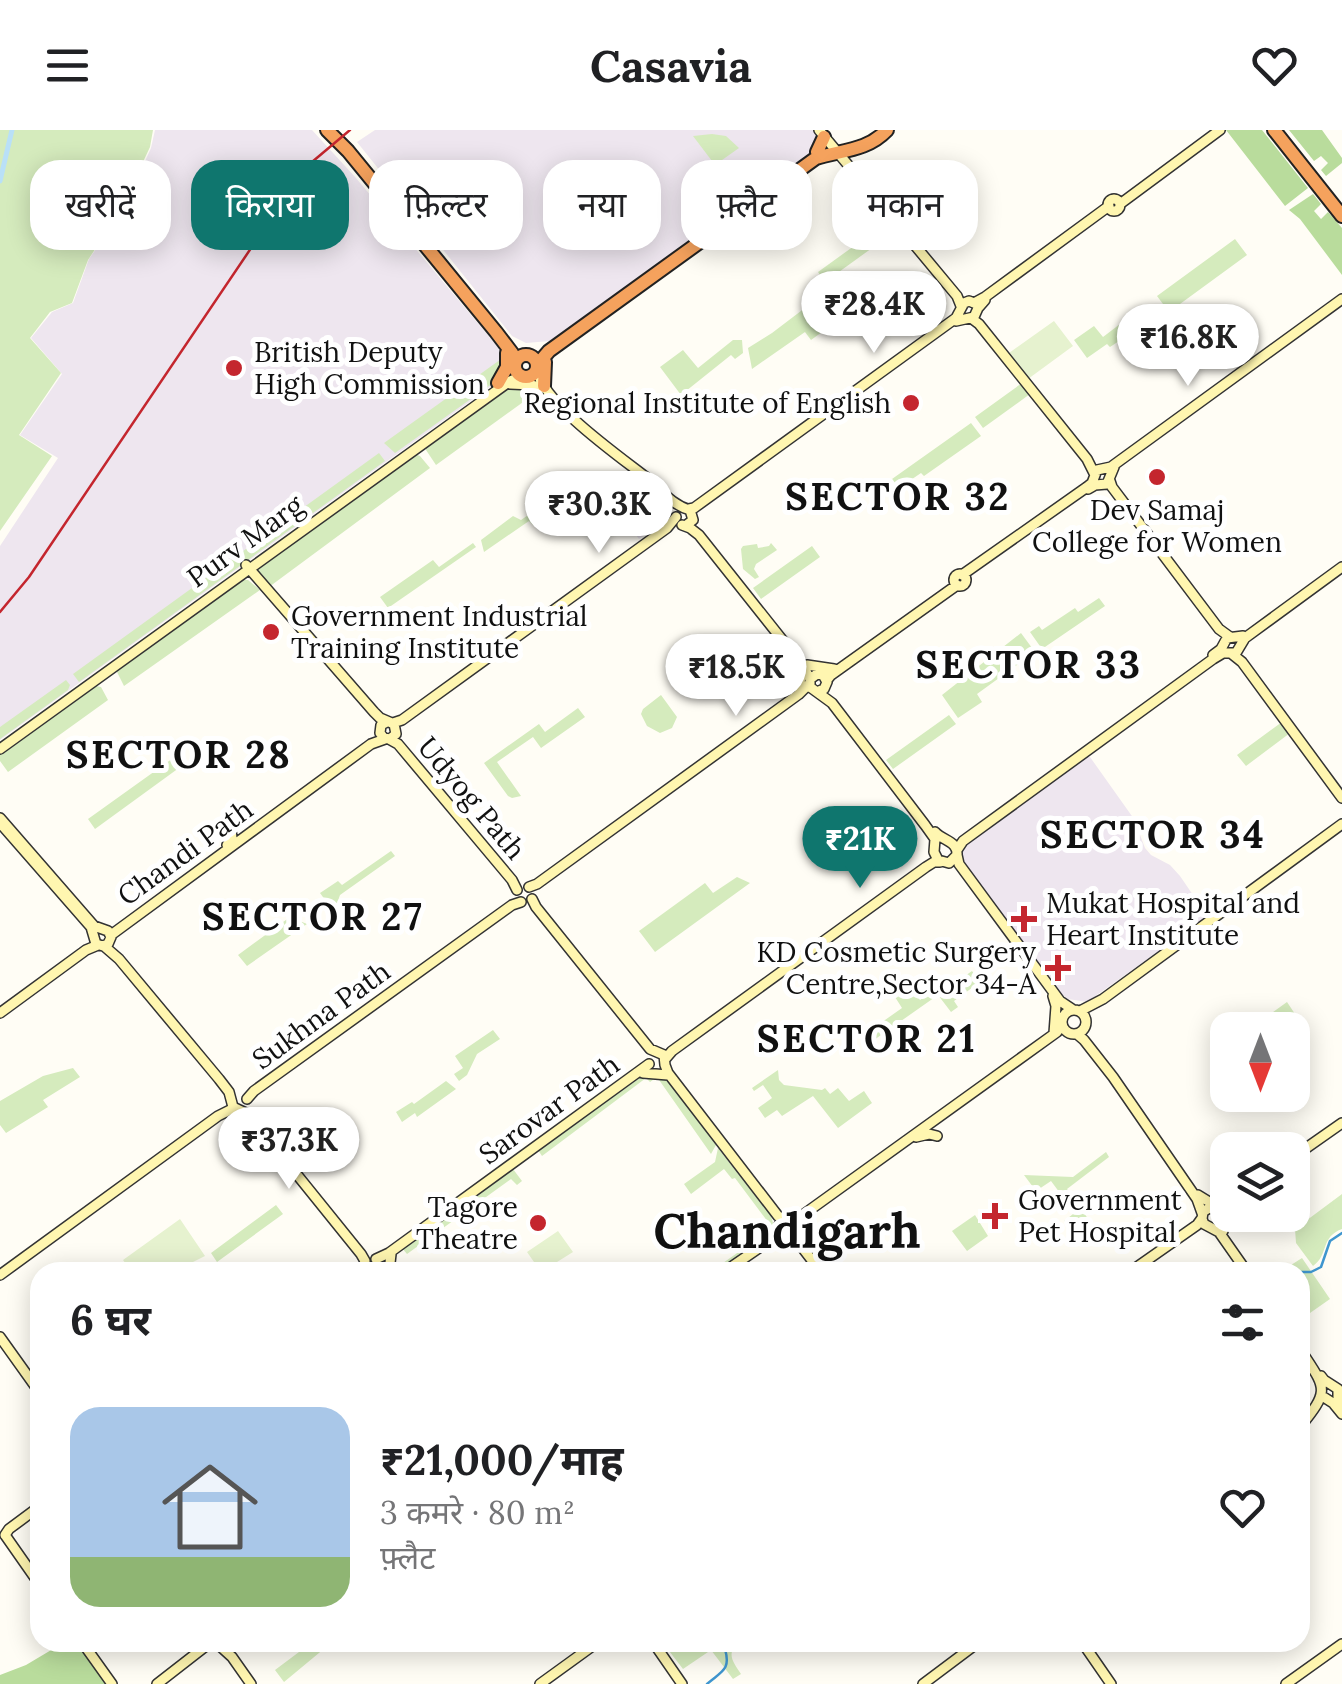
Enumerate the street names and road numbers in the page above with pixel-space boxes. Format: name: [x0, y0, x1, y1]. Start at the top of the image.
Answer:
street label: Purv Marg: [180, 486, 311, 595]
street label: Udyog Path: [410, 729, 534, 867]
street label: Chandi Path: [110, 791, 260, 913]
street label: Sukhna Path: [245, 953, 397, 1077]
street label: Sarovar Path: [472, 1046, 626, 1172]

